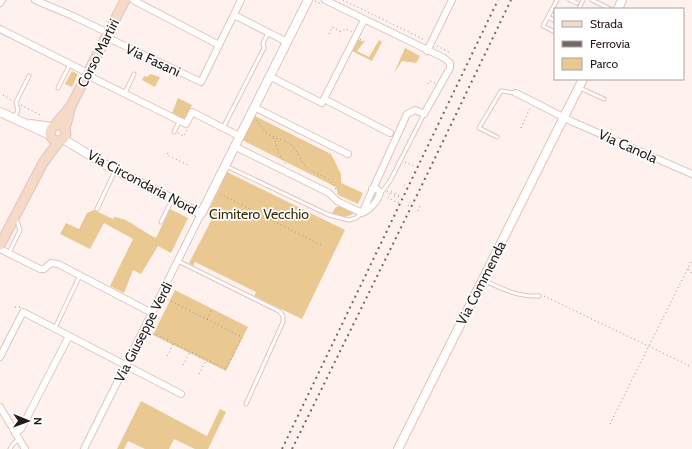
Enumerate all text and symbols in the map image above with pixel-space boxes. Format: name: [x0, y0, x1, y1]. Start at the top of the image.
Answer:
legend: [554, 8, 684, 80]
street label: Corso Martiri: [73, 16, 123, 90]
text: Strada: [590, 16, 623, 31]
text: Ferrovia: [590, 36, 630, 51]
street label: Via Fasani: [123, 39, 183, 81]
text: Parco: [590, 56, 618, 71]
street label: Via Canola: [596, 125, 661, 167]
street label: Via Circondaria Nord: [84, 146, 200, 218]
park label: Cimitero Vecchio: [209, 205, 309, 223]
street label: Via Commenda: [452, 238, 510, 328]
street label: Via Giuseppe Verdi: [110, 279, 176, 385]
north arrow: [8, 401, 48, 441]
text: N: [31, 417, 45, 425]

